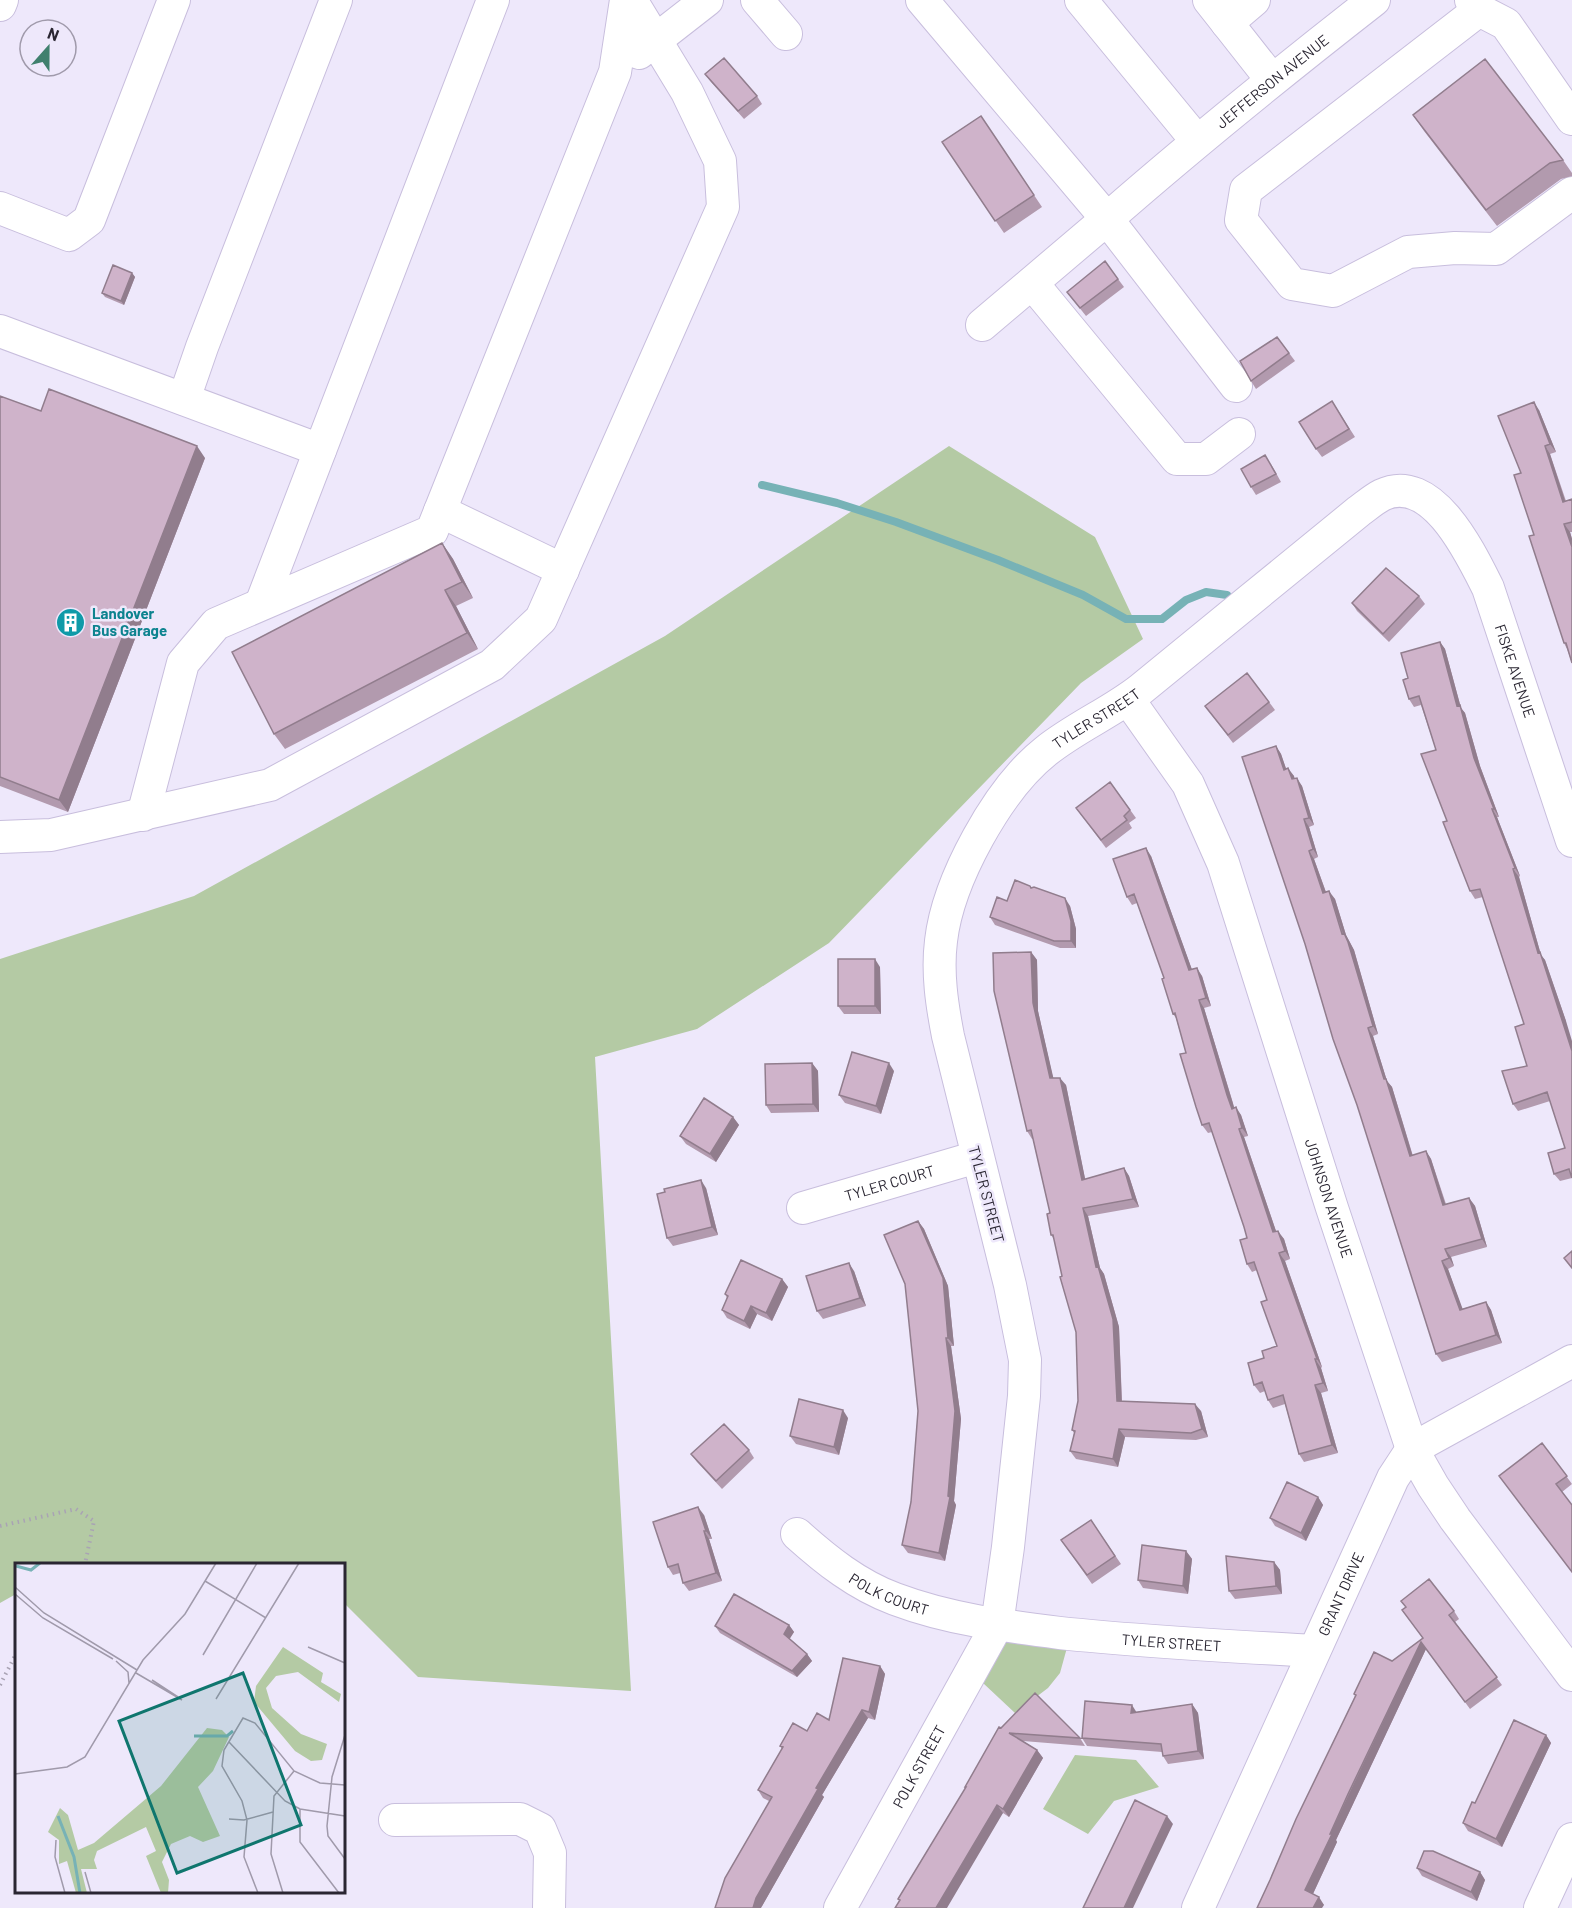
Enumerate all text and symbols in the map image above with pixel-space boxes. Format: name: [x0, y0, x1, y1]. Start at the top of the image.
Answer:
north arrow: [18, 18, 78, 78]
text: N: [45, 23, 62, 44]
street label: JEFFERSON AVENUE: [1212, 30, 1332, 132]
place label: Landover Bus Garage: [92, 604, 167, 639]
building icon: Landover Bus Garage: [55, 606, 87, 638]
street label: FISKE AVENUE: [1492, 622, 1539, 720]
street label: TYLER STREET: [1049, 684, 1143, 752]
street label: JOHNSON AVENUE: [1302, 1136, 1357, 1260]
street label: TYLER STREET: [965, 1144, 1009, 1244]
street label: TYLER COURT: [842, 1161, 936, 1204]
street label: GRANT DRIVE: [1314, 1549, 1367, 1638]
inset map: [15, 1563, 345, 1893]
street label: POLK COURT: [846, 1569, 931, 1619]
street label: TYLER STREET: [1121, 1630, 1222, 1655]
street label: POLK STREET: [888, 1722, 949, 1811]

